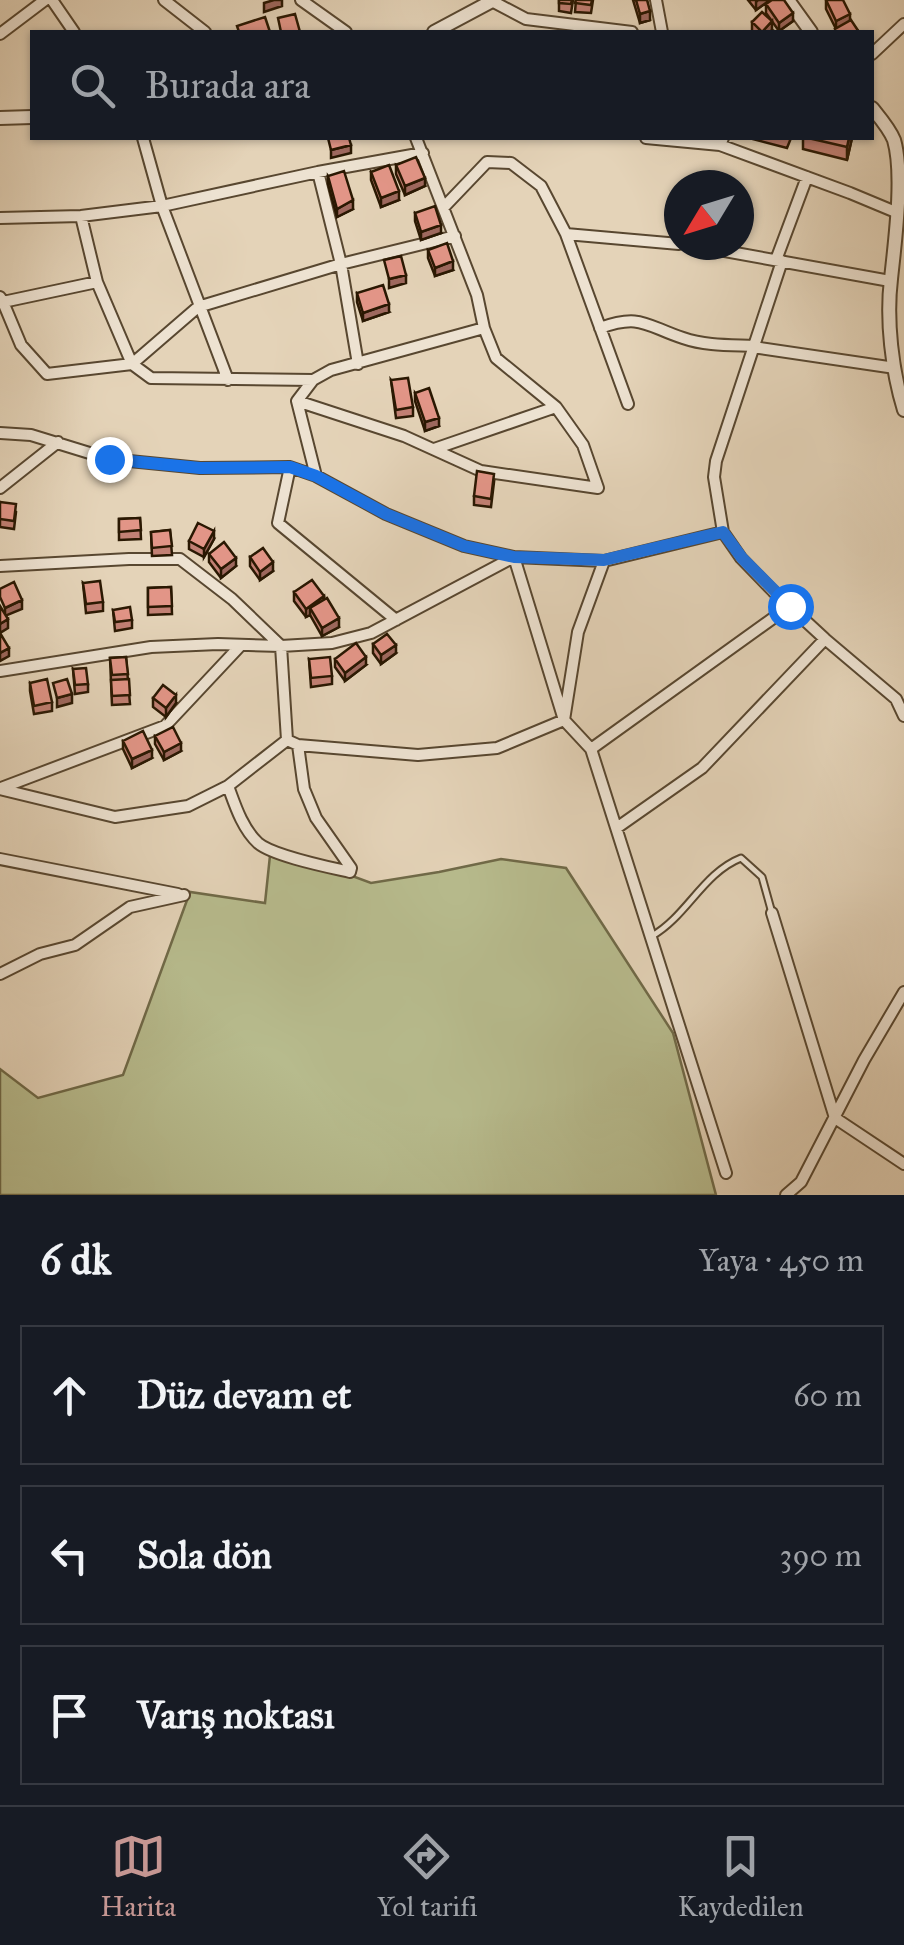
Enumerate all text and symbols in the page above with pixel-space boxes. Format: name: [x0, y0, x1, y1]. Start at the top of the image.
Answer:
search box: [30, 30, 874, 140]
icon: search: [65, 58, 120, 113]
text: Burada ara: [145, 62, 310, 108]
north arrow: [664, 170, 754, 260]
route end: [87, 437, 133, 483]
route start: [768, 584, 814, 630]
text: 6 dk: [40, 1234, 111, 1286]
text: Yaya · 450 m: [698, 1241, 864, 1280]
icon: ahead: [42, 1368, 97, 1423]
text: Düz devam et: [137, 1372, 351, 1418]
text: 60 m: [793, 1376, 862, 1415]
icon: left: [42, 1528, 97, 1583]
text: Sola dön: [137, 1532, 272, 1578]
text: 390 m: [780, 1536, 862, 1575]
icon: arrive: [42, 1688, 97, 1743]
text: Varış noktası: [137, 1692, 334, 1738]
tab: Harita: [100, 1829, 176, 1924]
tab: Yol tarifi: [377, 1829, 477, 1924]
tab: Kaydedilen: [678, 1829, 804, 1924]

